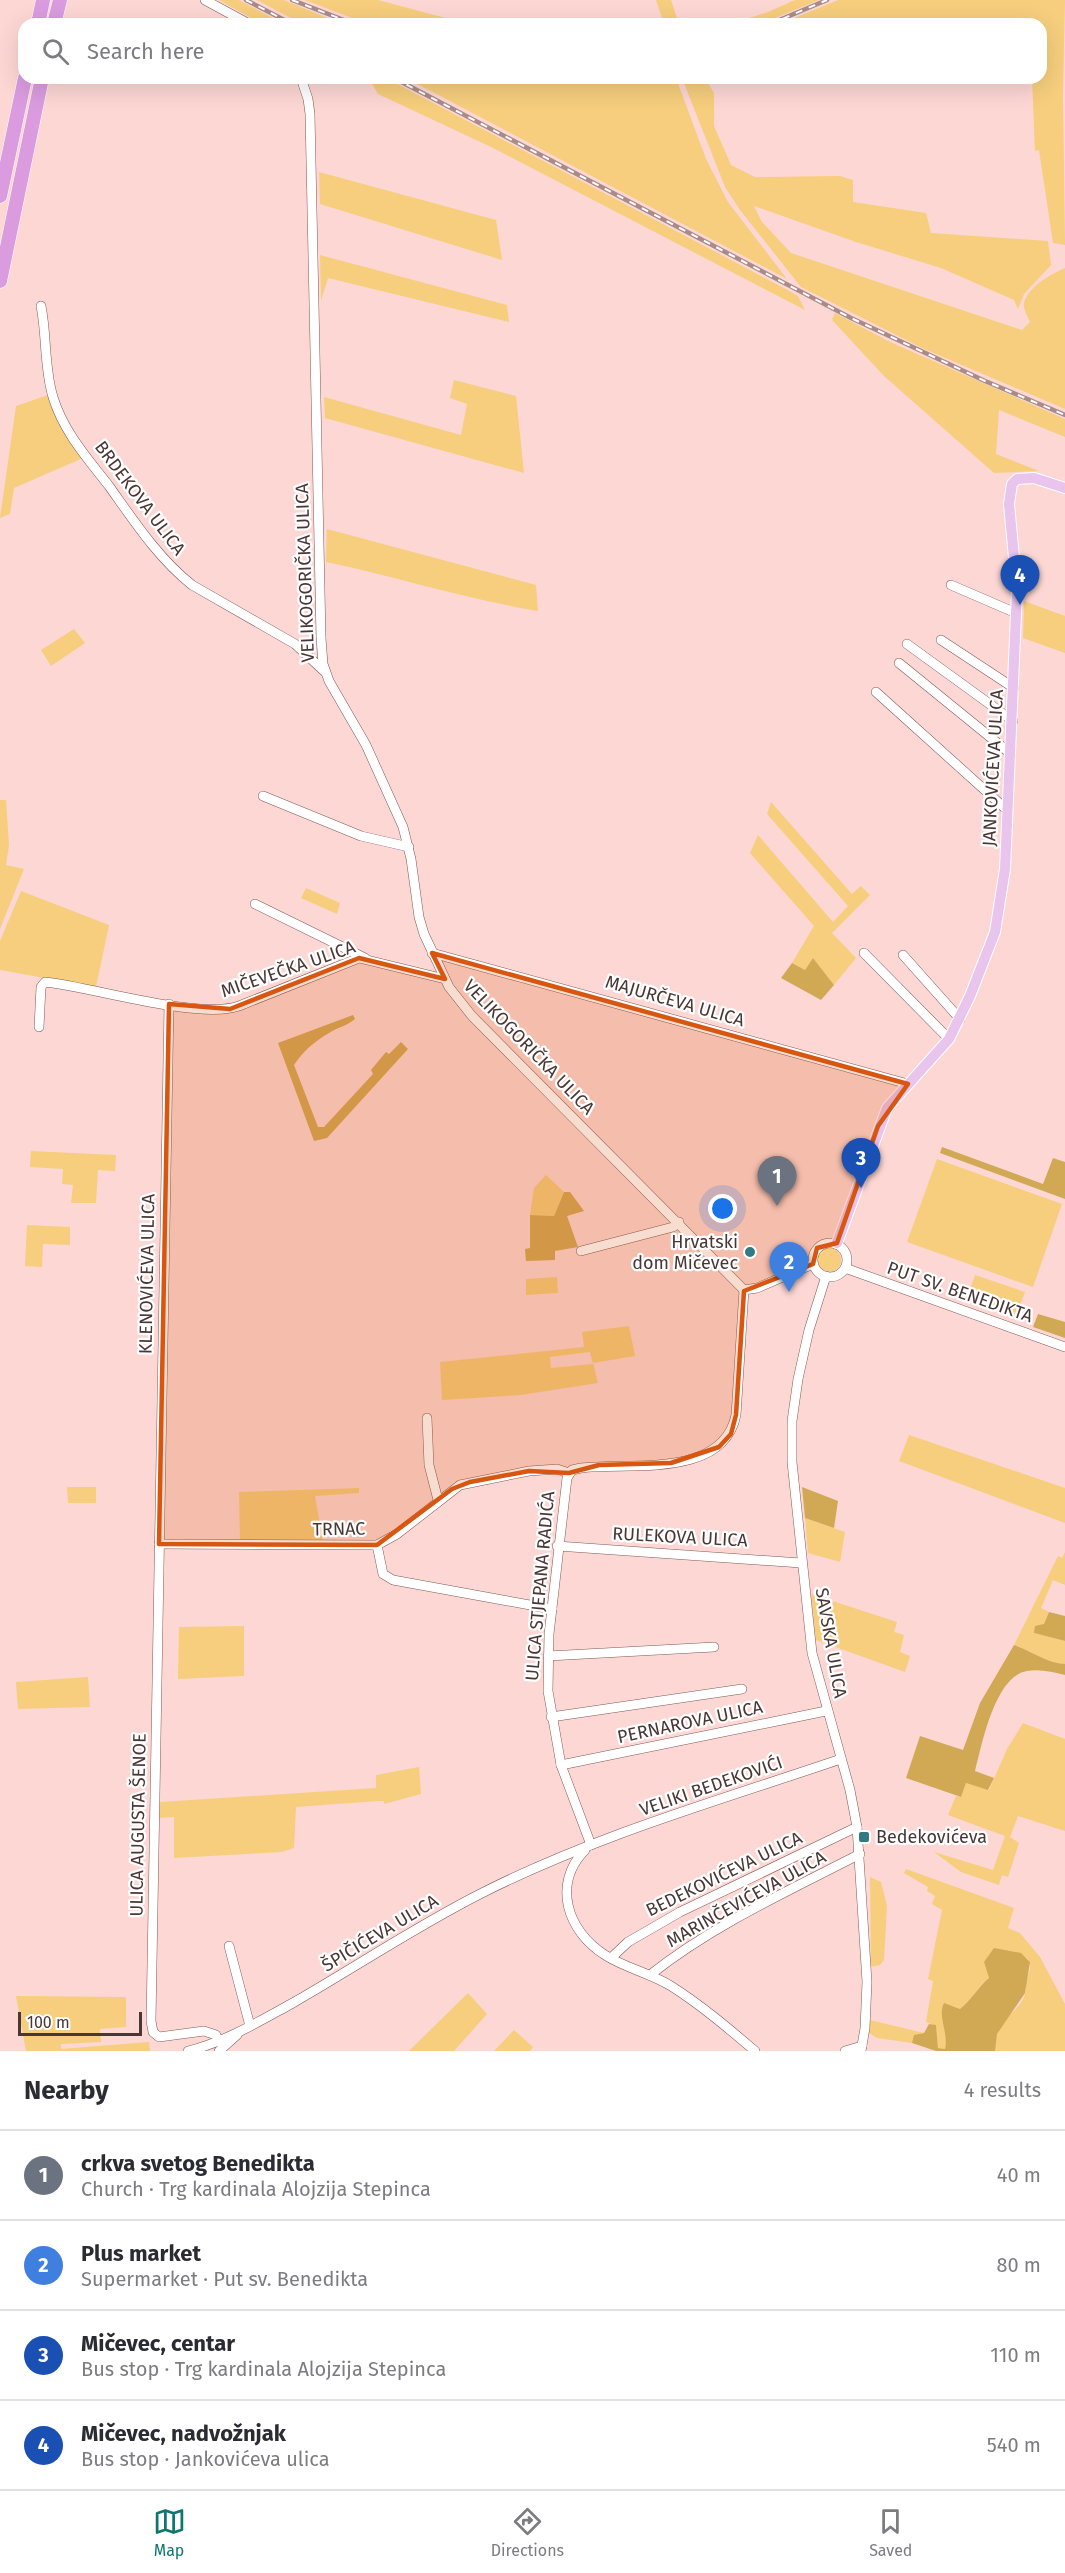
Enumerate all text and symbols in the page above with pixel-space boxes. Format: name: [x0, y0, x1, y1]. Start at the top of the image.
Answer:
search box: [18, 18, 1047, 84]
icon: search: [39, 35, 72, 68]
text: Search here: [87, 38, 205, 65]
street label: BRDEKOVA ULICA: [90, 437, 190, 560]
street label: VELIKOGORIČKA ULICA: [291, 482, 319, 663]
pin: 4: [1000, 556, 1040, 605]
street label: JANKOVIĆEVA ULICA: [978, 688, 1008, 847]
street label: MIČEVEČKA ULICA: [218, 935, 359, 1002]
street label: MAJURČEVA ULICA: [603, 971, 748, 1032]
street label: VELIKOGORIČKA ULICA: [459, 975, 600, 1120]
pin: 3: [842, 1138, 880, 1188]
pin: 1: [758, 1156, 796, 1206]
street label: KLENOVIĆEVA ULICA: [135, 1193, 159, 1354]
your location: [708, 1194, 737, 1223]
place label: Hrvatski dom Mičevec: [632, 1231, 738, 1274]
pin: 2: [770, 1242, 808, 1292]
marker: Hrvatski dom Mičevec: [743, 1245, 757, 1259]
street label: PUT SV. BENEDIKTA: [884, 1257, 1036, 1327]
street label: ULICA STJEPANA RADIĆA: [521, 1489, 559, 1682]
street label: TRNAC: [312, 1518, 366, 1540]
street label: RULEKOVA ULICA: [612, 1522, 749, 1552]
street label: SAVSKA ULICA: [810, 1586, 852, 1701]
street label: PERNAROVA ULICA: [615, 1696, 765, 1748]
street label: ULICA AUGUSTA ŠENOE: [125, 1733, 151, 1917]
street label: VELIKI BEDEKOVIĆI: [637, 1751, 785, 1821]
street label: BEDEKOVIĆEVA ULICA: [642, 1826, 806, 1921]
place label: Bedekovićeva: [876, 1826, 987, 1848]
marker: Bedekovićeva: [857, 1830, 871, 1844]
street label: MARINČEVIĆEVA ULICA: [662, 1846, 830, 1952]
street label: ŠPIČIĆEVA ULICA: [318, 1889, 443, 1976]
scale bar: [18, 2009, 142, 2036]
text: 100 m: [27, 2013, 70, 2032]
text: Nearby: [24, 2075, 109, 2106]
text: 4 results: [964, 2078, 1041, 2102]
text: crkva svetog Benedikta: [81, 2150, 315, 2177]
text: 1: [39, 2163, 48, 2187]
text: 40 m: [997, 2163, 1041, 2187]
text: Church · Trg kardinala Alojzija Stepinca: [81, 2177, 431, 2201]
text: Plus market: [81, 2240, 201, 2267]
text: 2: [38, 2253, 49, 2277]
text: 80 m: [996, 2253, 1041, 2277]
text: Supermarket · Put sv. Benedikta: [81, 2267, 368, 2291]
text: Mičevec, centar: [81, 2330, 235, 2357]
text: 3: [38, 2343, 49, 2367]
text: 110 m: [990, 2343, 1041, 2367]
text: Bus stop · Trg kardinala Alojzija Stepinca: [81, 2357, 446, 2381]
text: Mičevec, nadvožnjak: [81, 2420, 286, 2447]
text: 4: [38, 2433, 49, 2457]
text: 540 m: [987, 2433, 1041, 2457]
text: Bus stop · Jankovićeva ulica: [81, 2447, 330, 2471]
tab: Map: [153, 2505, 186, 2560]
tab: Directions: [491, 2505, 564, 2560]
tab: Saved: [869, 2505, 912, 2560]

